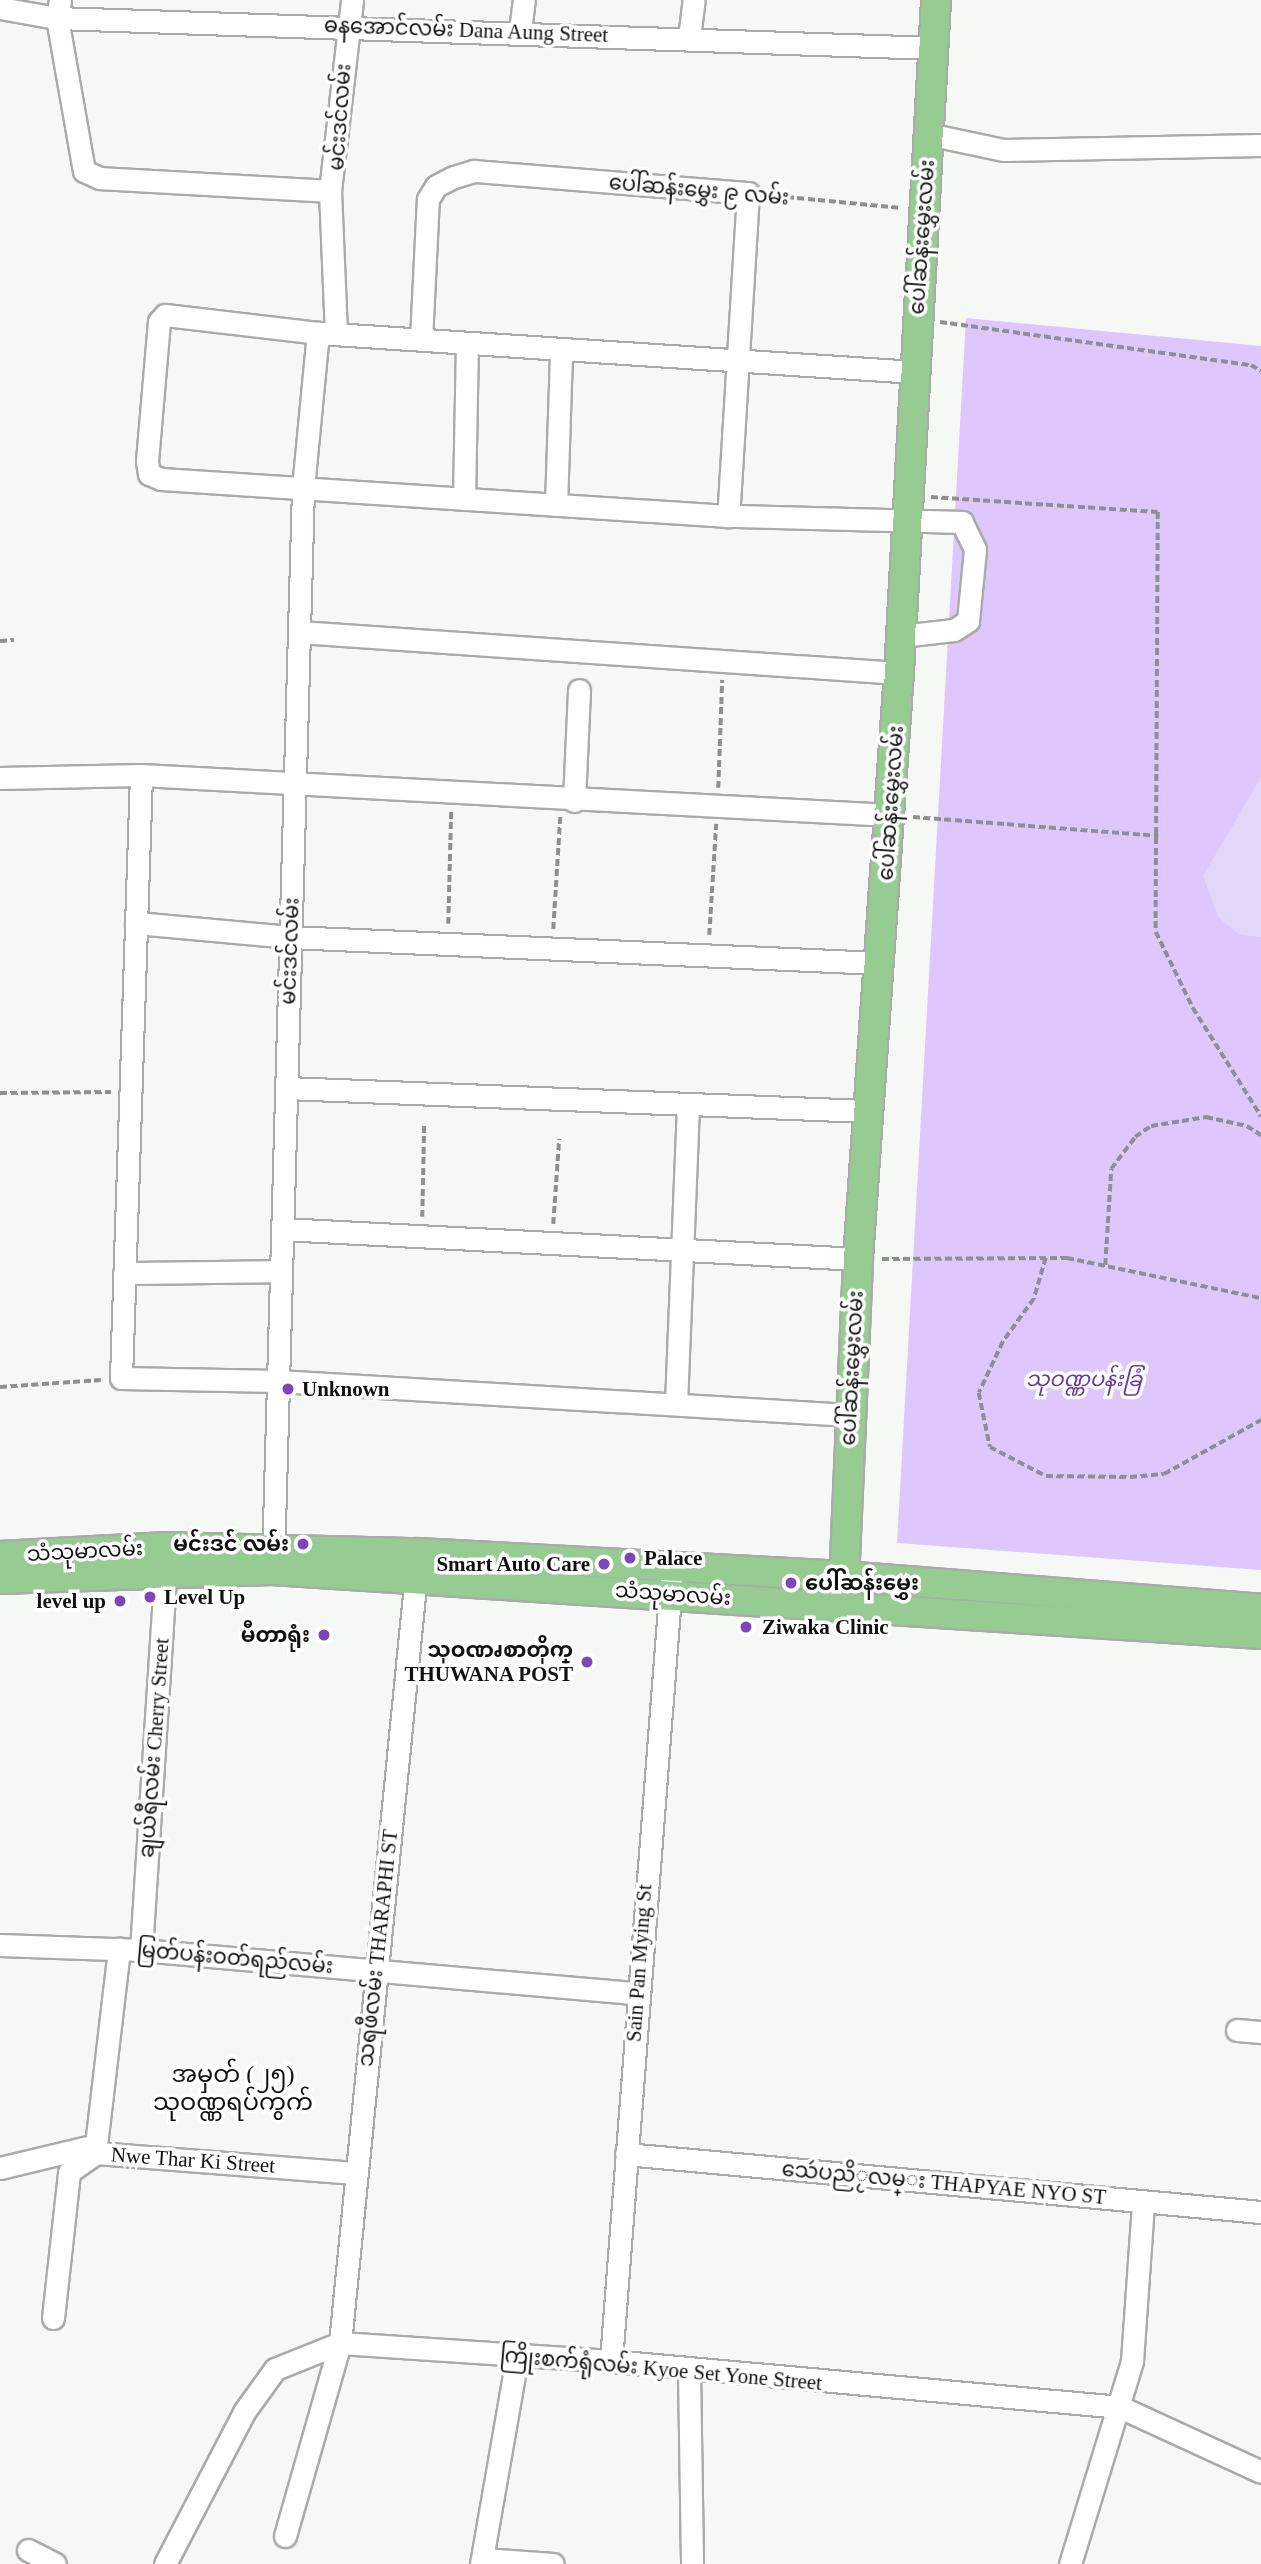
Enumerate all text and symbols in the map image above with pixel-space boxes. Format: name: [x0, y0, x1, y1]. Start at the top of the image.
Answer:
street label: ဓနအောင်လမ်း Dana Aung Street: [323, 12, 609, 48]
street label: မင်းဒင်လမ်း: [324, 63, 356, 171]
street label: ပေါ်ဆန်းမွှေးလမ်း: [904, 159, 940, 315]
street label: ပေါ်ဆန်းမွှေး ၉ လမ်း: [608, 170, 790, 210]
street label: ပေါ်ဆန်းမွှေးလမ်း: [873, 725, 909, 881]
street label: မင်းဒင်လမ်း: [276, 897, 304, 1005]
street label: ပေါ်ဆန်းမွှေးလမ်း: [835, 1290, 869, 1446]
park label: သုဝဏ္ဏပန်းခြံ: [1026, 1366, 1142, 1392]
place label: Unknown: [302, 1376, 390, 1402]
marker: Unknown: [280, 1381, 296, 1397]
place label: မင်းဒင် လမ်း: [173, 1531, 289, 1557]
street label: သံသုမာလမ်း: [26, 1535, 144, 1567]
marker: မင်းဒင် လမ်း: [295, 1536, 311, 1552]
place label: Palace: [644, 1545, 702, 1571]
marker: Palace: [622, 1550, 638, 1566]
place label: Smart Auto Care: [435, 1551, 590, 1577]
marker: Smart Auto Care: [596, 1556, 612, 1572]
place label: ပေါ်ဆန်းမွှေး: [805, 1570, 919, 1596]
marker: ပေါ်ဆန်းမွှေး: [783, 1575, 799, 1591]
street label: သံသုမာလမ်း: [614, 1577, 732, 1611]
place label: Level Up: [164, 1584, 245, 1610]
place label: level up: [37, 1588, 106, 1614]
marker: Level Up: [142, 1589, 158, 1605]
marker: level up: [112, 1593, 128, 1609]
place label: Ziwaka Clinic: [762, 1614, 889, 1640]
marker: Ziwaka Clinic: [736, 1617, 756, 1637]
place label: မီတာရုံး: [241, 1622, 310, 1648]
marker: မီတာရုံး: [316, 1627, 332, 1643]
street label: ချယ်ရီလမ်း Cherry Street: [134, 1637, 174, 1859]
place label: သုဝဏၧစာတိုက္ THUWANA POST: [403, 1637, 573, 1687]
marker: သုဝဏၧစာတိုက္ THUWANA POST: [579, 1654, 595, 1670]
street label: သရဖီလမ်း THARAPHI ST: [353, 1828, 403, 2068]
street label: Sain Pan Mying St: [621, 1883, 657, 2043]
street label: မြတ်ပန်းဝတ်ရည်လမ်း: [136, 1937, 334, 1979]
district label: အမှတ် (၂၅) သုဝဏ္ဏရပ်ကွက်: [153, 2061, 313, 2117]
street label: Nwe Thar Ki Street: [110, 2142, 276, 2178]
street label: သေဴပညိႂလမ္း THAPYAE NYO ST: [781, 2156, 1107, 2210]
street label: ကြိုးစက်ရုံလမ်း Kyoe Set Yone Street: [499, 2342, 823, 2396]

